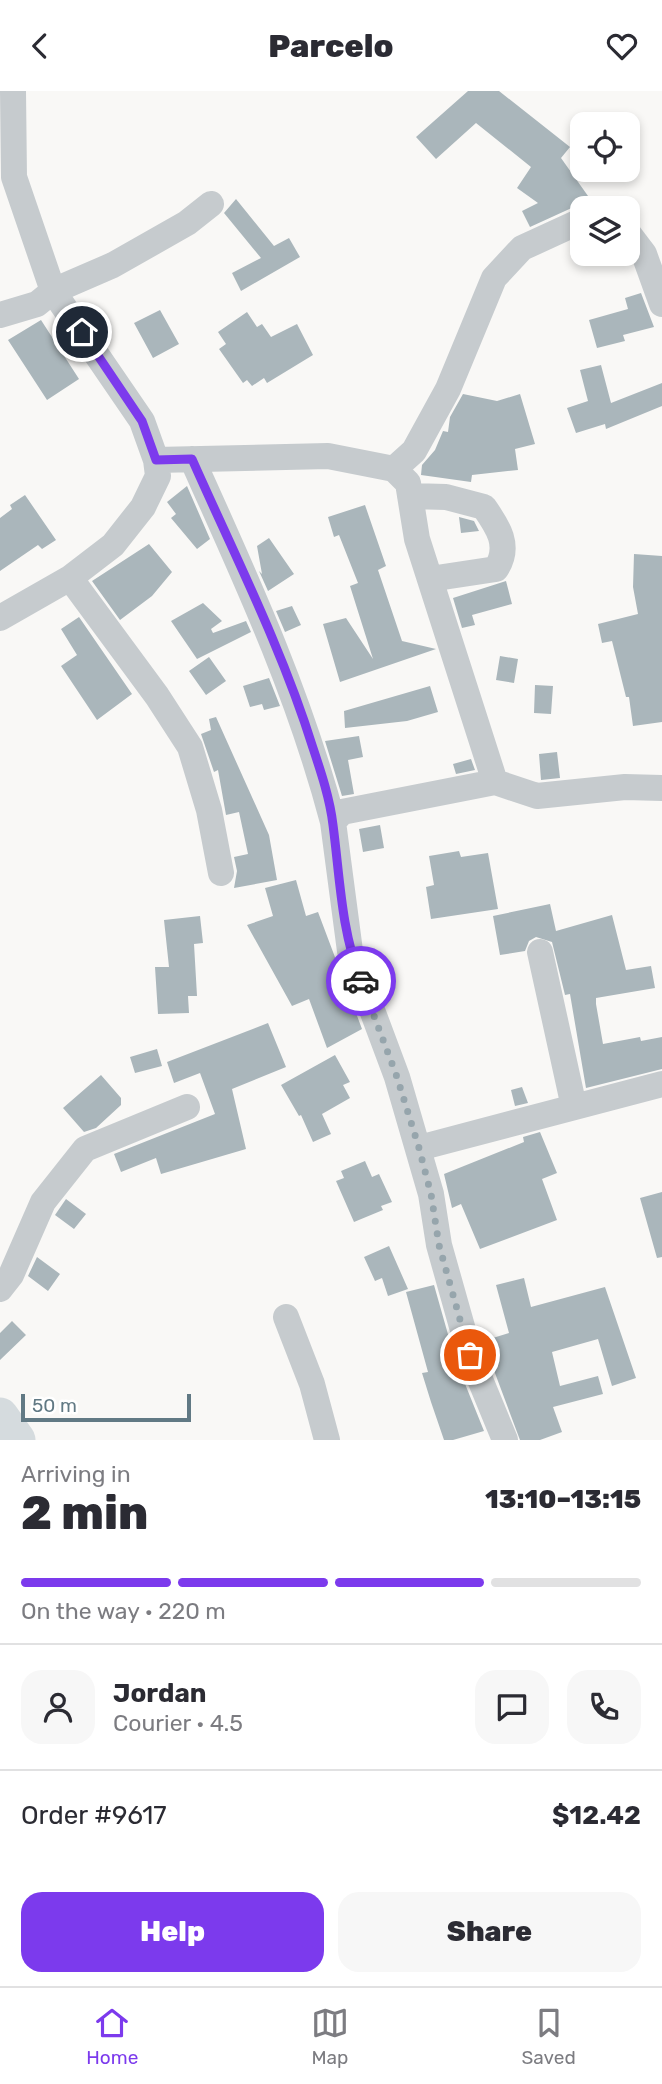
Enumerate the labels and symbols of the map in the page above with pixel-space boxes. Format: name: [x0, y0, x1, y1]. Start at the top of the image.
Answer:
pin: [52, 302, 112, 362]
courier: [326, 946, 396, 1016]
pin: [440, 1325, 500, 1385]
scale bar: [21, 1391, 191, 1423]

